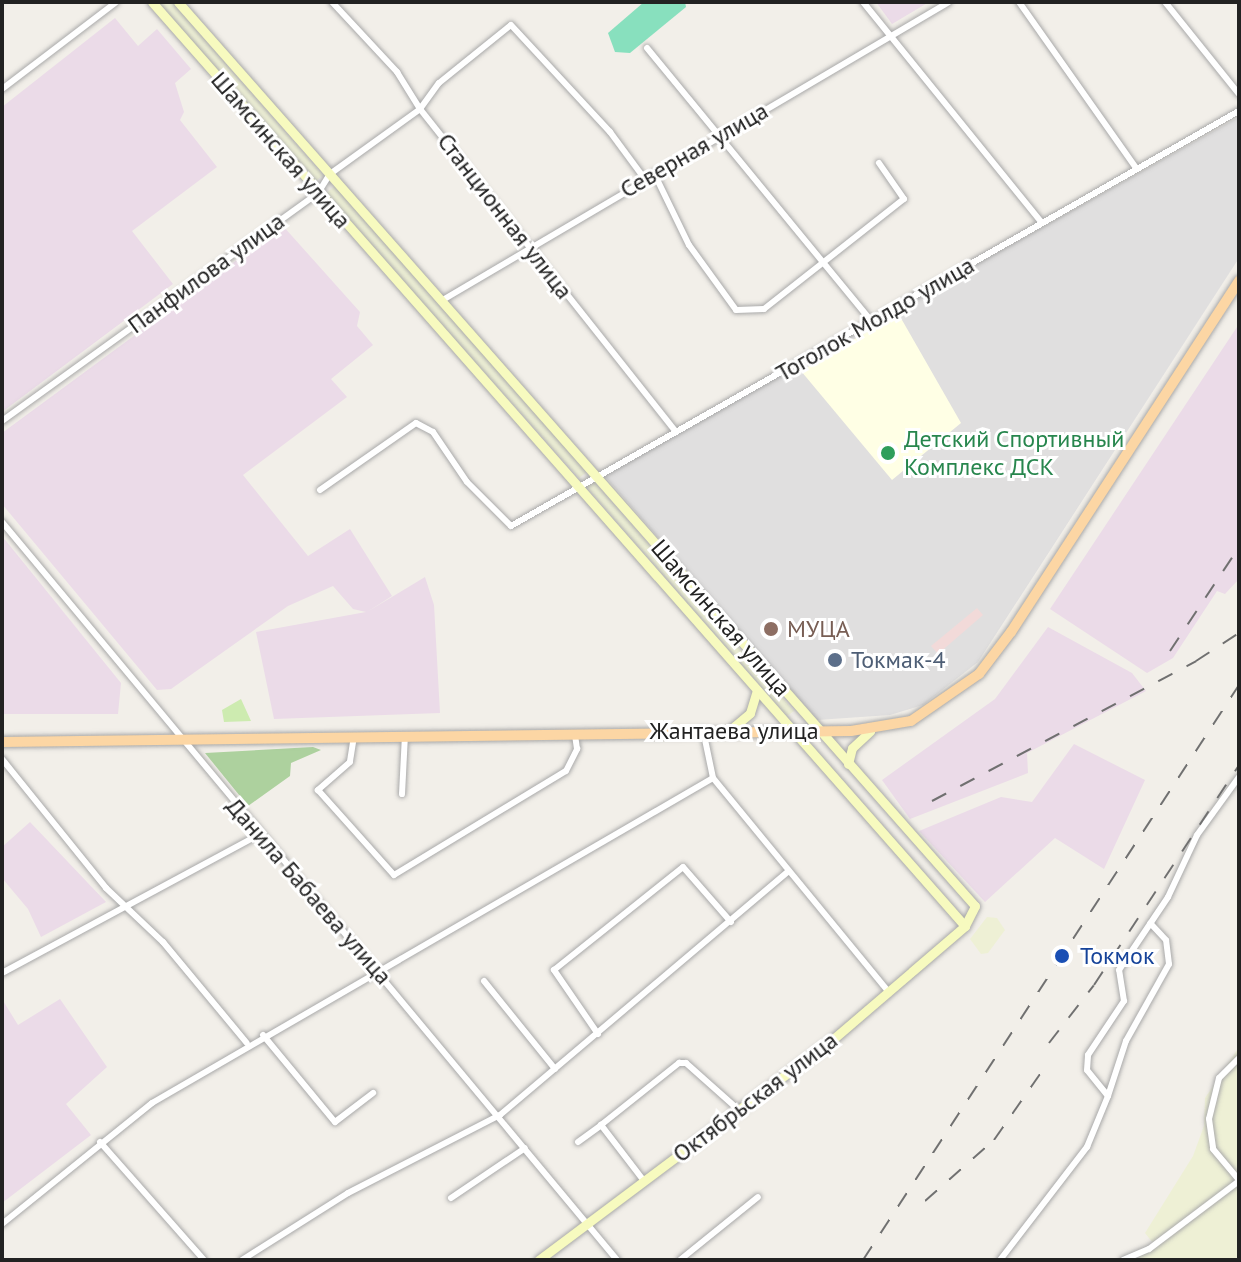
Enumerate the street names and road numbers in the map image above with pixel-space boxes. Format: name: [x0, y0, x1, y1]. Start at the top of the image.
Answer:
street label: Шамсинская улица: [205, 66, 357, 234]
street label: Северная улица: [615, 96, 773, 204]
street label: Станционная улица: [431, 127, 579, 305]
street label: Панфилова улица: [122, 207, 290, 339]
street label: Тоголок Молдо улица: [771, 250, 979, 388]
street label: Шамсинская улица: [645, 534, 797, 702]
street label: Жантаева улица: [649, 717, 819, 745]
street label: Данила Бабаева улица: [220, 792, 398, 990]
street label: Октябрьская улица: [667, 1026, 843, 1168]

